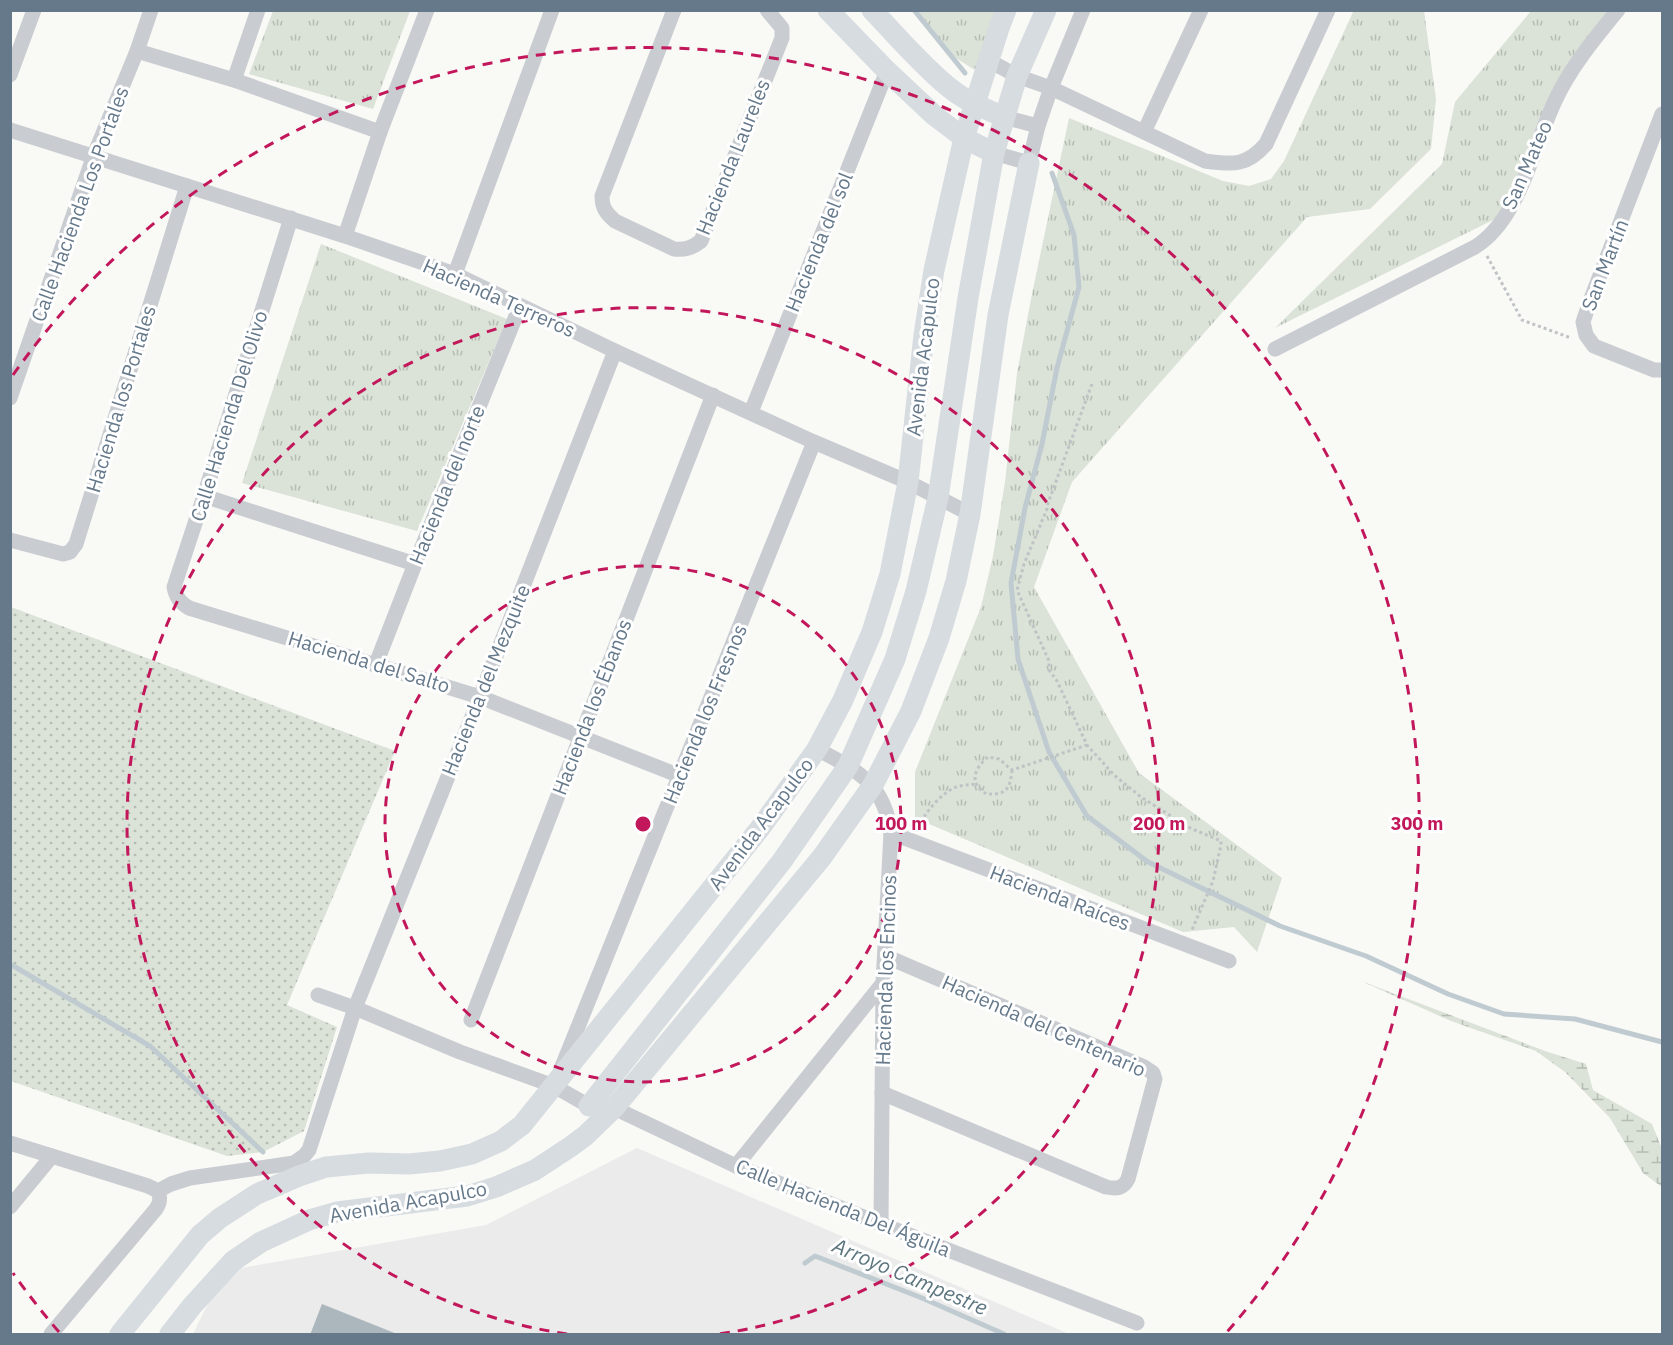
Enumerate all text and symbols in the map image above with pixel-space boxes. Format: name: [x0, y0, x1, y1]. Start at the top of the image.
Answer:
street label: Hacienda Laureles: [689, 75, 776, 239]
street label: Calle Hacienda Los Portales: [24, 82, 135, 325]
street label: San Mateo: [1495, 116, 1558, 213]
street label: Hacienda del sol: [778, 168, 859, 316]
street label: San Martín: [1575, 215, 1634, 315]
street label: Hacienda Terreros: [419, 252, 580, 343]
street label: Avenida Acapulco: [899, 276, 946, 438]
street label: Hacienda los Portales: [79, 302, 162, 496]
street label: Calle Hacienda Del Olivo: [184, 307, 273, 524]
street label: Hacienda del norte: [402, 401, 491, 569]
street label: Hacienda del Mezquite: [435, 580, 536, 779]
street label: Hacienda los Ébanos: [546, 615, 638, 799]
street label: Hacienda los Fresnos: [656, 620, 753, 808]
street label: Hacienda del Salto: [285, 624, 453, 699]
street label: Avenida Acapulco: [702, 752, 819, 896]
text: 100 m: [875, 812, 927, 835]
text: 200 m: [1133, 812, 1185, 835]
text: 300 m: [1391, 812, 1443, 835]
centre of rings: [633, 814, 653, 834]
street label: Hacienda Raíces: [986, 858, 1134, 937]
street label: Hacienda los Encinos: [869, 874, 902, 1066]
street label: Hacienda del Centenario: [938, 968, 1150, 1083]
street label: Calle Hacienda Del Águila: [732, 1152, 955, 1263]
street label: Avenida Acapulco: [327, 1174, 489, 1229]
water label: Arroyo Campestre: [828, 1230, 992, 1321]

